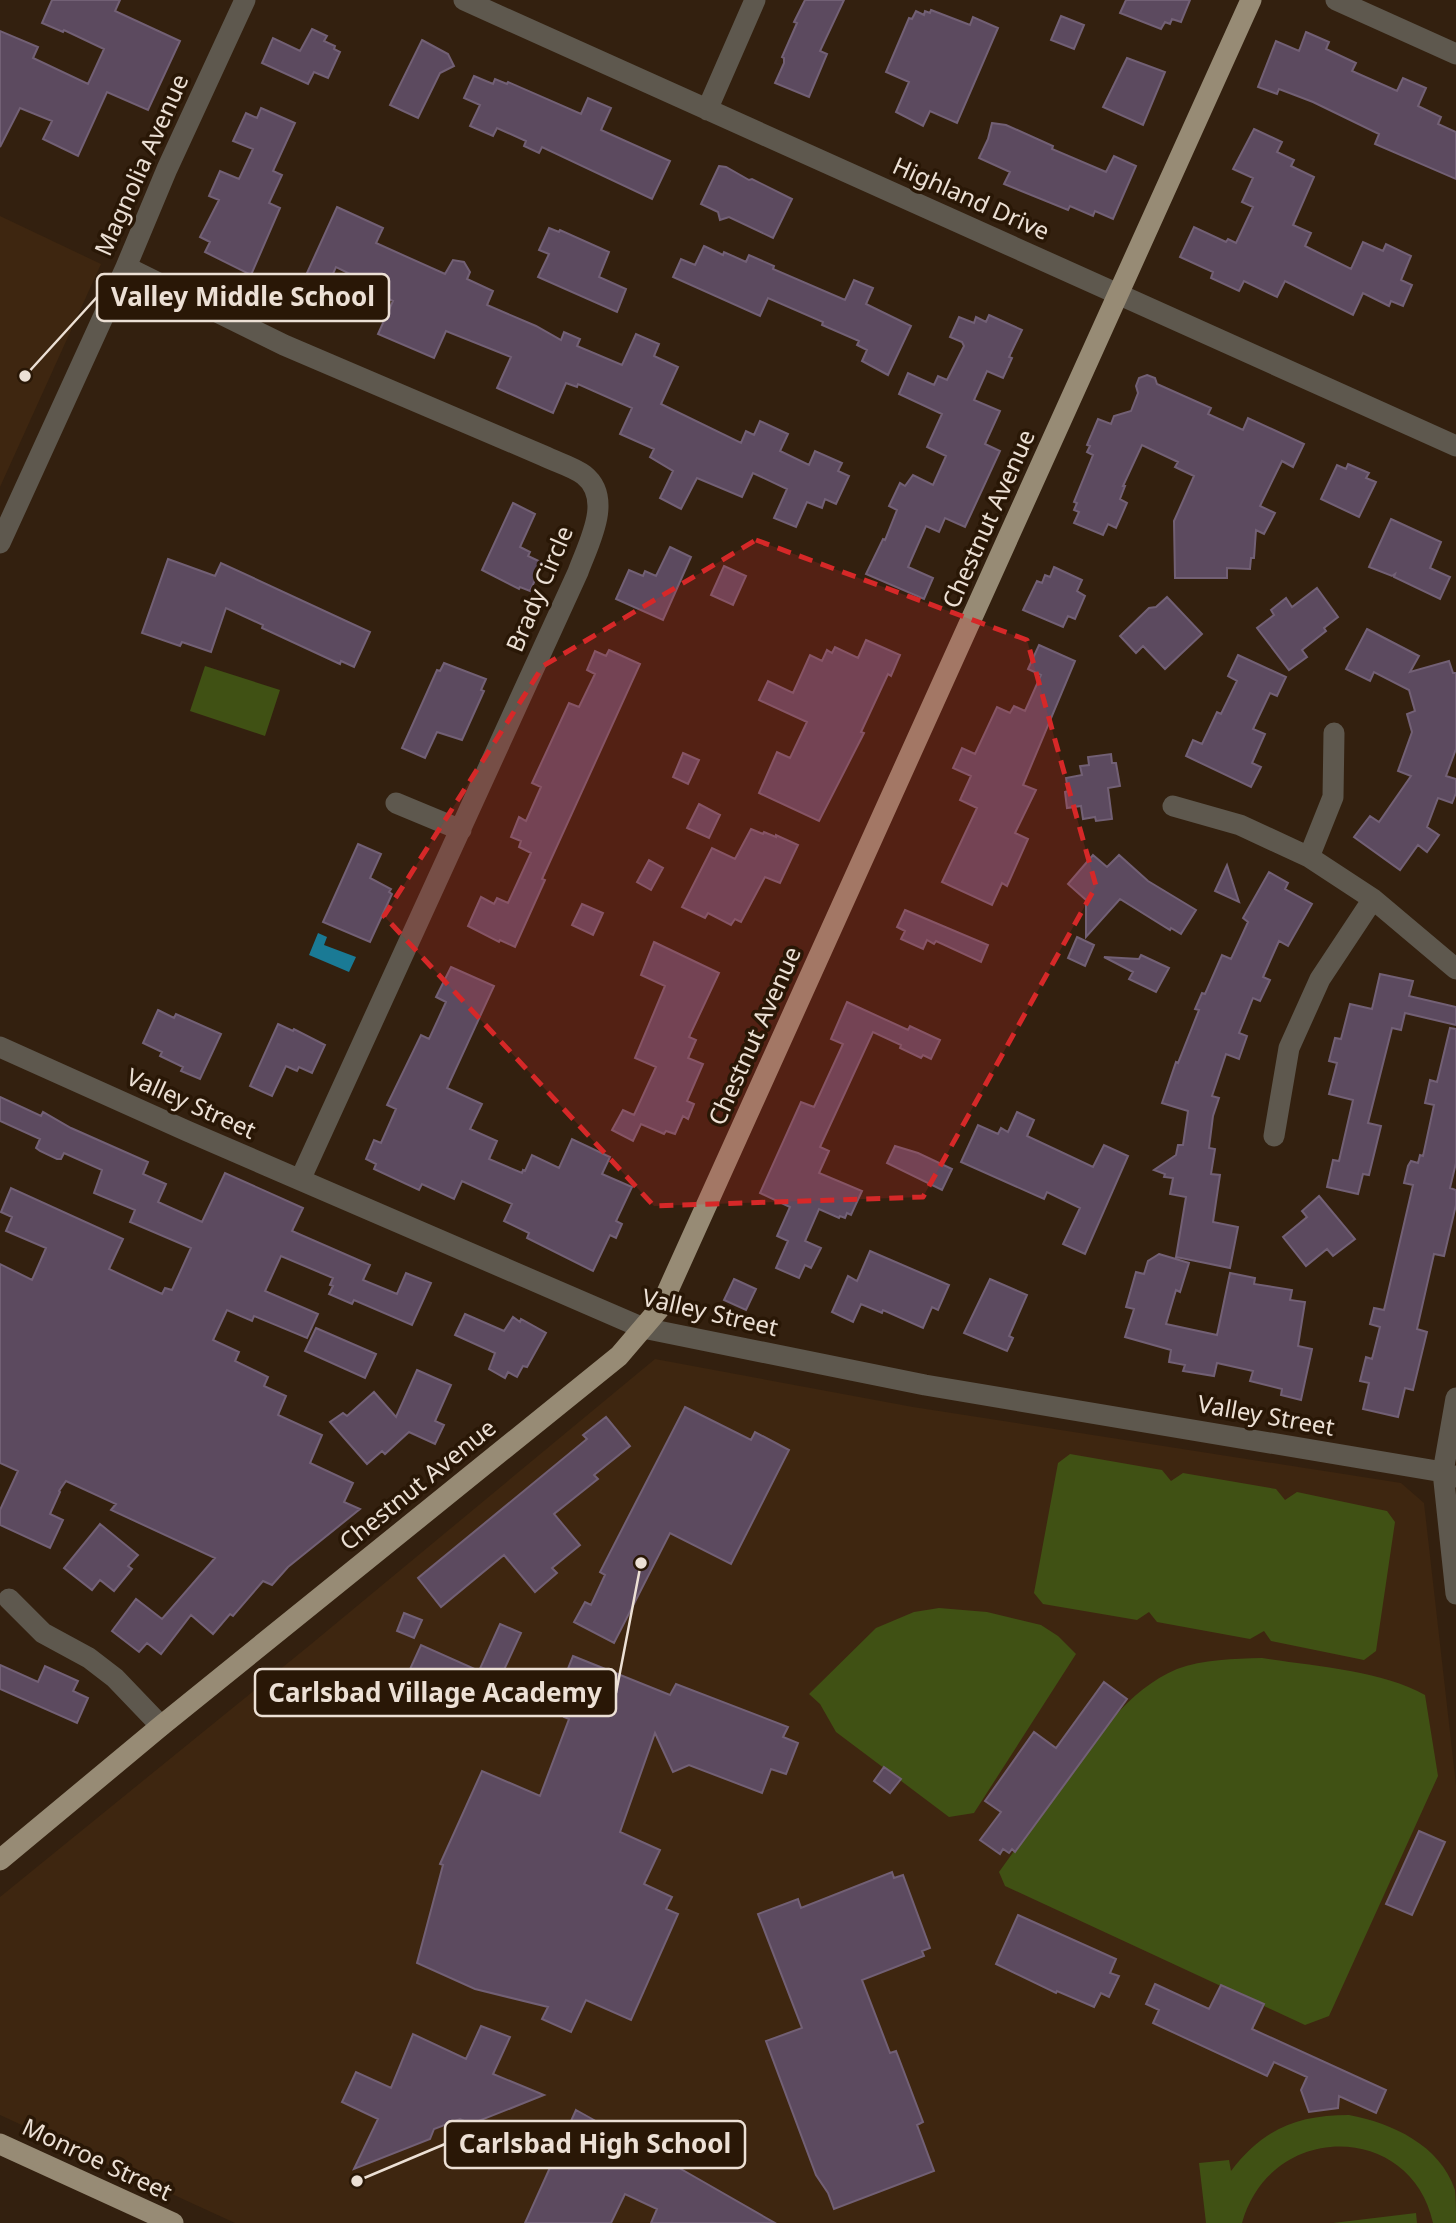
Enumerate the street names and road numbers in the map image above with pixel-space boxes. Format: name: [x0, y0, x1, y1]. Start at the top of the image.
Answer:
street label: Magnolia Avenue: [86, 68, 196, 260]
street label: Highland Drive: [888, 148, 1055, 247]
street label: Chestnut Avenue: [933, 424, 1042, 613]
street label: Brady Circle: [497, 520, 580, 656]
street label: Chestnut Avenue: [699, 941, 808, 1130]
street label: Valley Street: [122, 1059, 262, 1146]
street label: Valley Street: [639, 1280, 782, 1343]
street label: Valley Street: [1195, 1386, 1338, 1443]
street label: Chestnut Avenue: [332, 1410, 502, 1557]
street label: Monroe Street: [17, 2109, 178, 2208]

